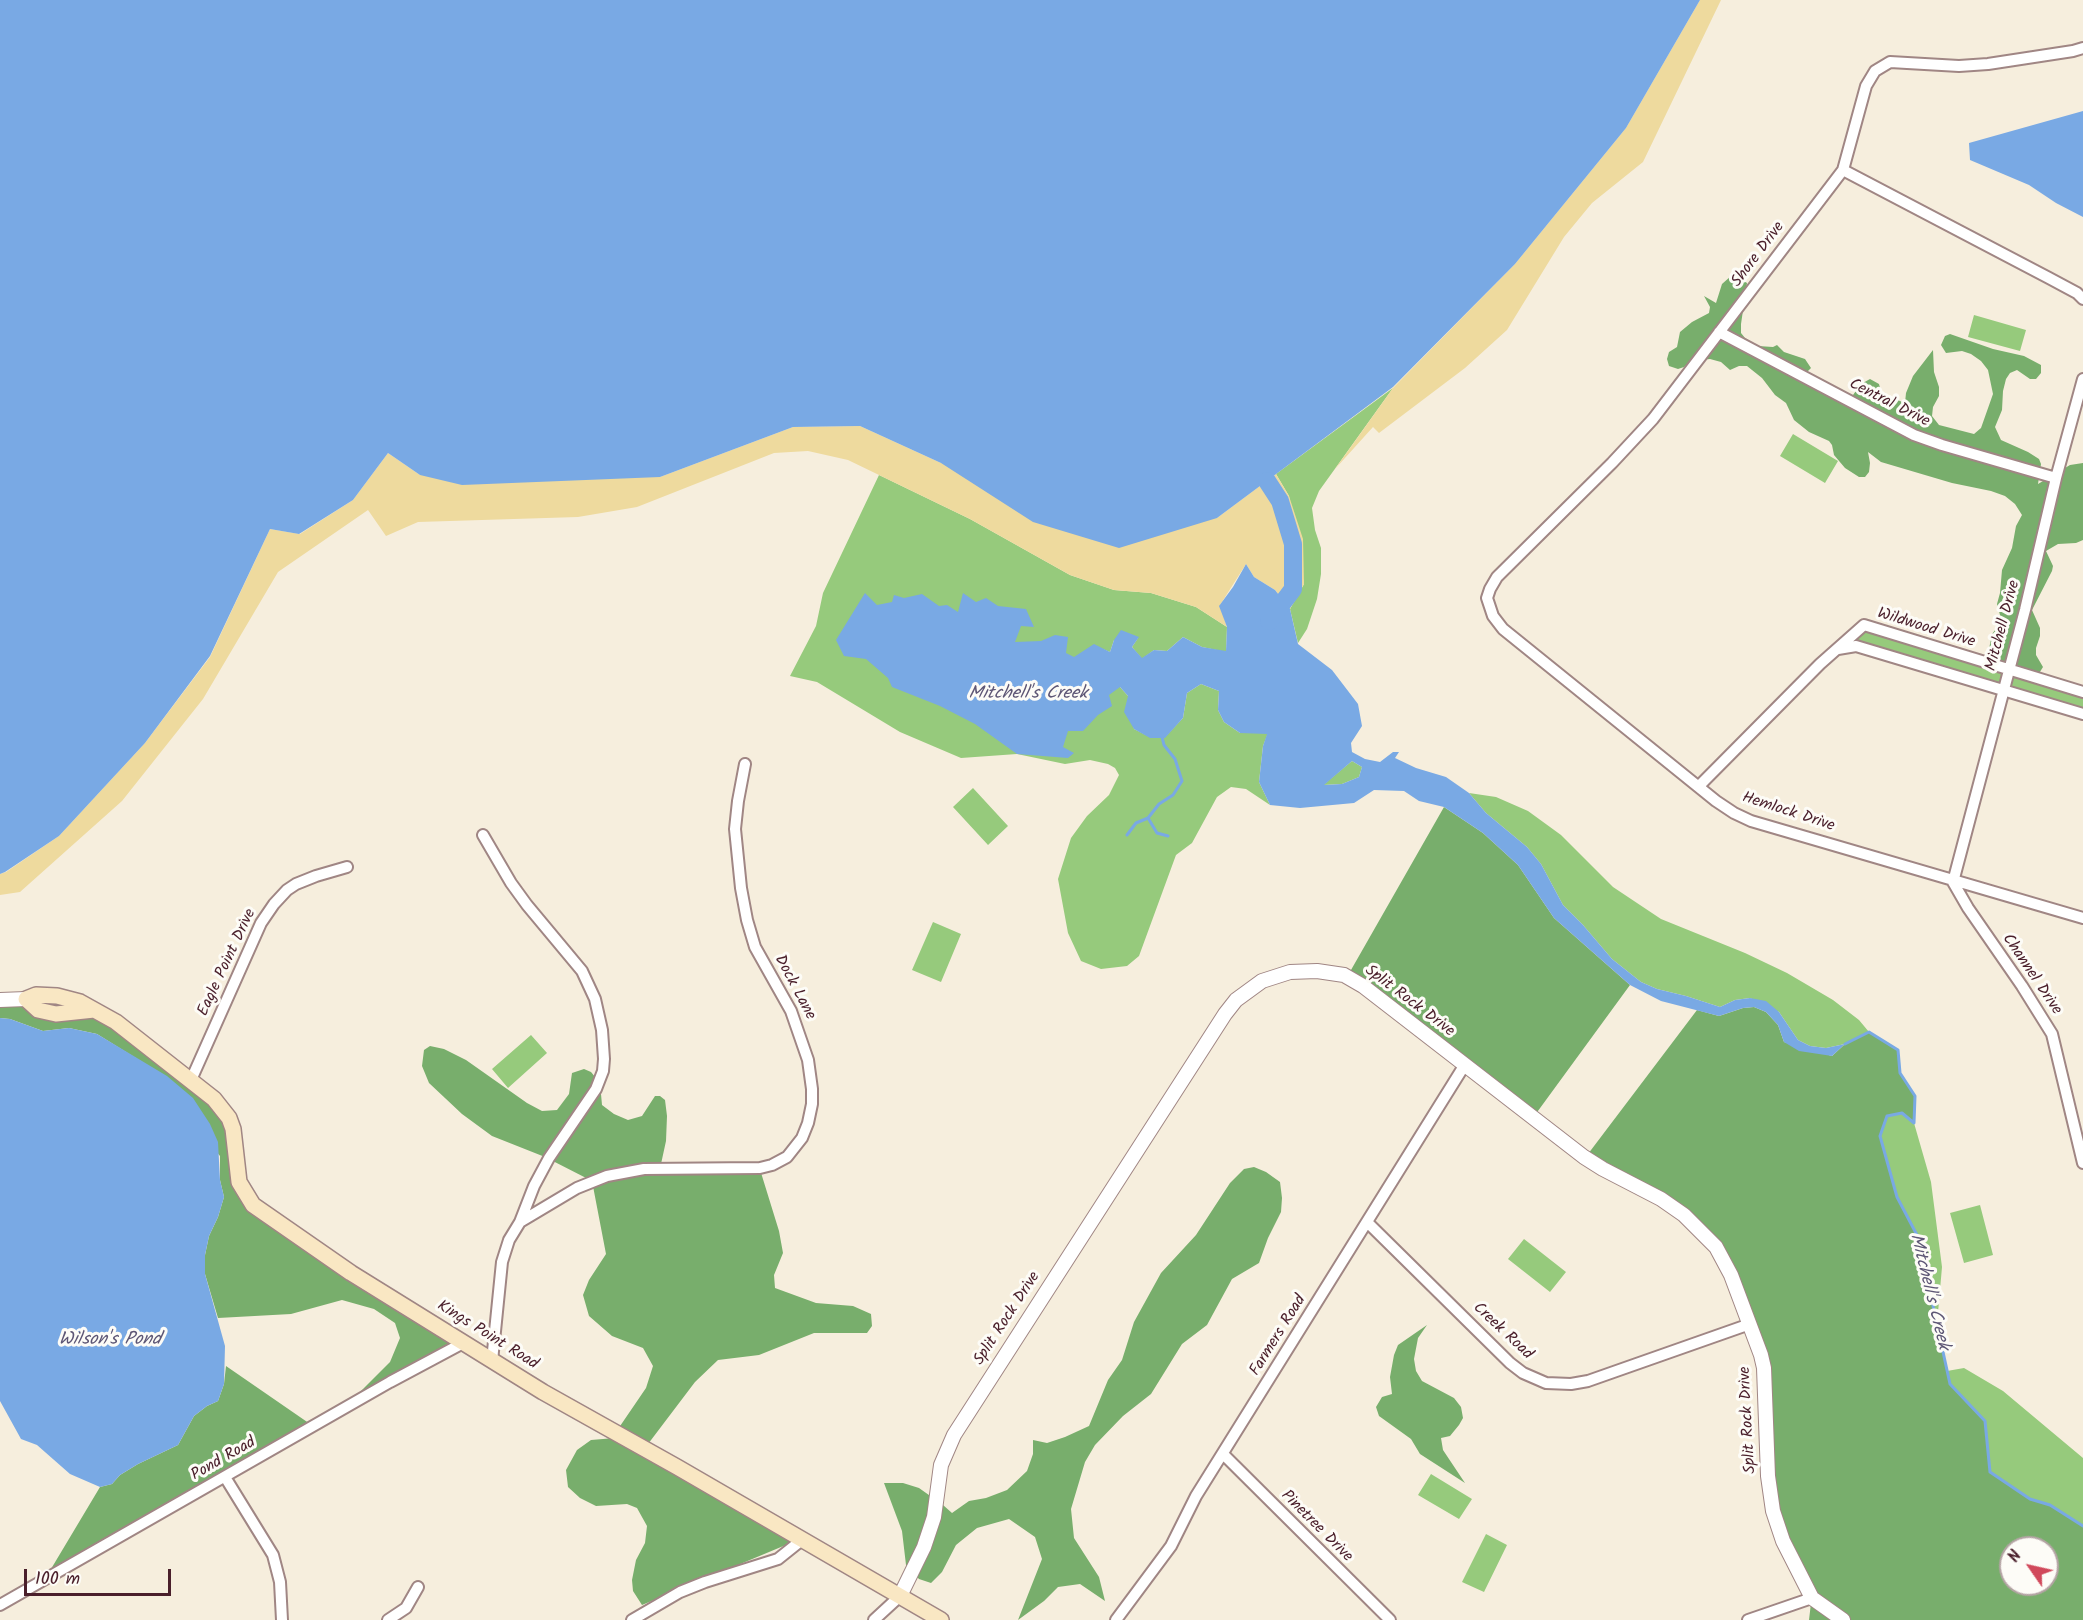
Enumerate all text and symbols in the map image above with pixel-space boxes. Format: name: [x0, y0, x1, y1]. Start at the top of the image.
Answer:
street label: Shore Drive: [1728, 219, 1790, 291]
street label: Central Drive: [1845, 375, 1933, 433]
street label: Mitchell Drive: [1983, 579, 2025, 673]
street label: Wildwood Drive: [1875, 605, 1977, 653]
water label: Mitchell's Creek: [969, 684, 1087, 706]
street label: Hemlock Drive: [1739, 789, 1837, 837]
street label: Eagle Point Drive: [195, 906, 261, 1020]
street label: Channel Drive: [1997, 931, 2065, 1019]
street label: Dock Lane: [769, 952, 819, 1024]
street label: Split Rock Drive: [1360, 962, 1458, 1042]
water label: Mitchell's Creek: [1903, 1232, 1953, 1352]
street label: Split Rock Drive: [971, 1269, 1045, 1369]
street label: Farmers Road: [1247, 1292, 1311, 1380]
street label: Kings Point Road: [433, 1297, 541, 1375]
street label: Creek Road: [1468, 1299, 1536, 1365]
water label: Wilson's Pond: [59, 1330, 161, 1352]
street label: Split Rock Drive: [1737, 1366, 1761, 1474]
street label: Pond Road: [188, 1434, 260, 1486]
street label: Pinetree Drive: [1276, 1487, 1356, 1567]
north arrow: [1999, 1536, 2059, 1596]
text: N: [2002, 1546, 2029, 1568]
scale bar: [27, 1557, 174, 1595]
text: 100 m: [35, 1565, 80, 1594]

